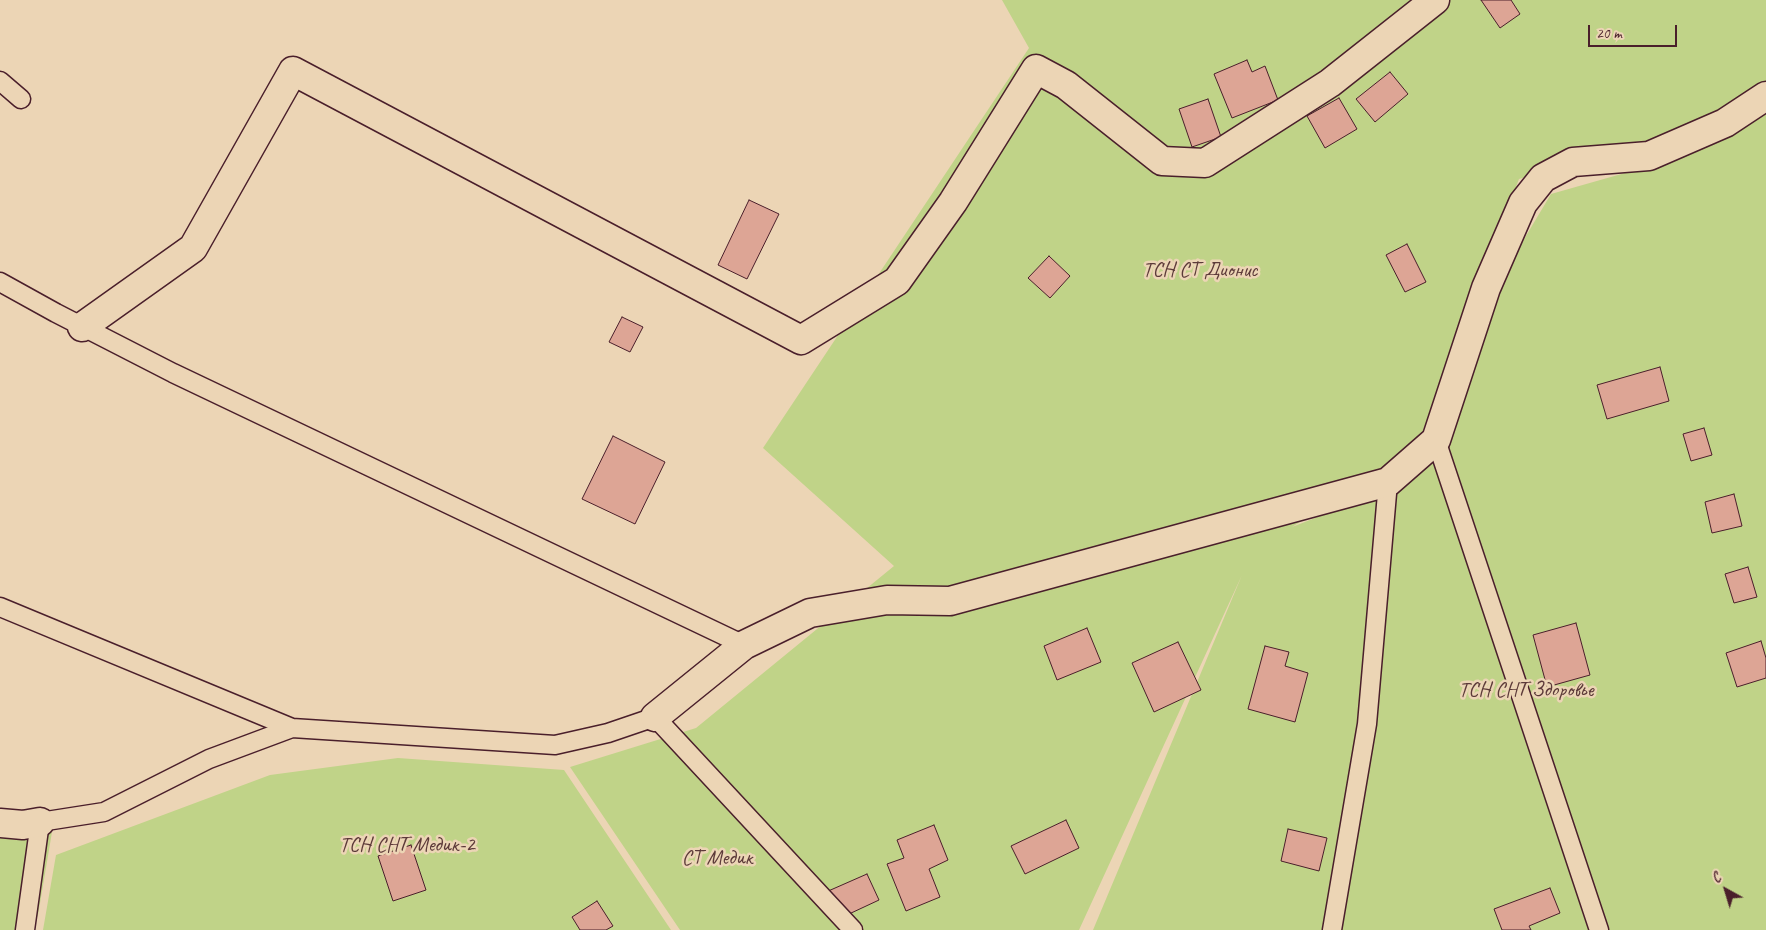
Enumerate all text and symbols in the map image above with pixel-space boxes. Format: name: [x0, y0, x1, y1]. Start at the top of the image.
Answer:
scale bar: [1591, 15, 1680, 47]
text: 20 m: [1596, 24, 1622, 43]
park label: ТСН СТ Дионис: [1143, 257, 1257, 283]
park label: ТСН СНТ Здоровье: [1458, 677, 1594, 703]
park label: ТСН СНТ Медик-2: [339, 832, 475, 858]
park label: СТ Медик: [682, 845, 752, 871]
north arrow: [1701, 865, 1751, 915]
text: С: [1708, 869, 1724, 887]

